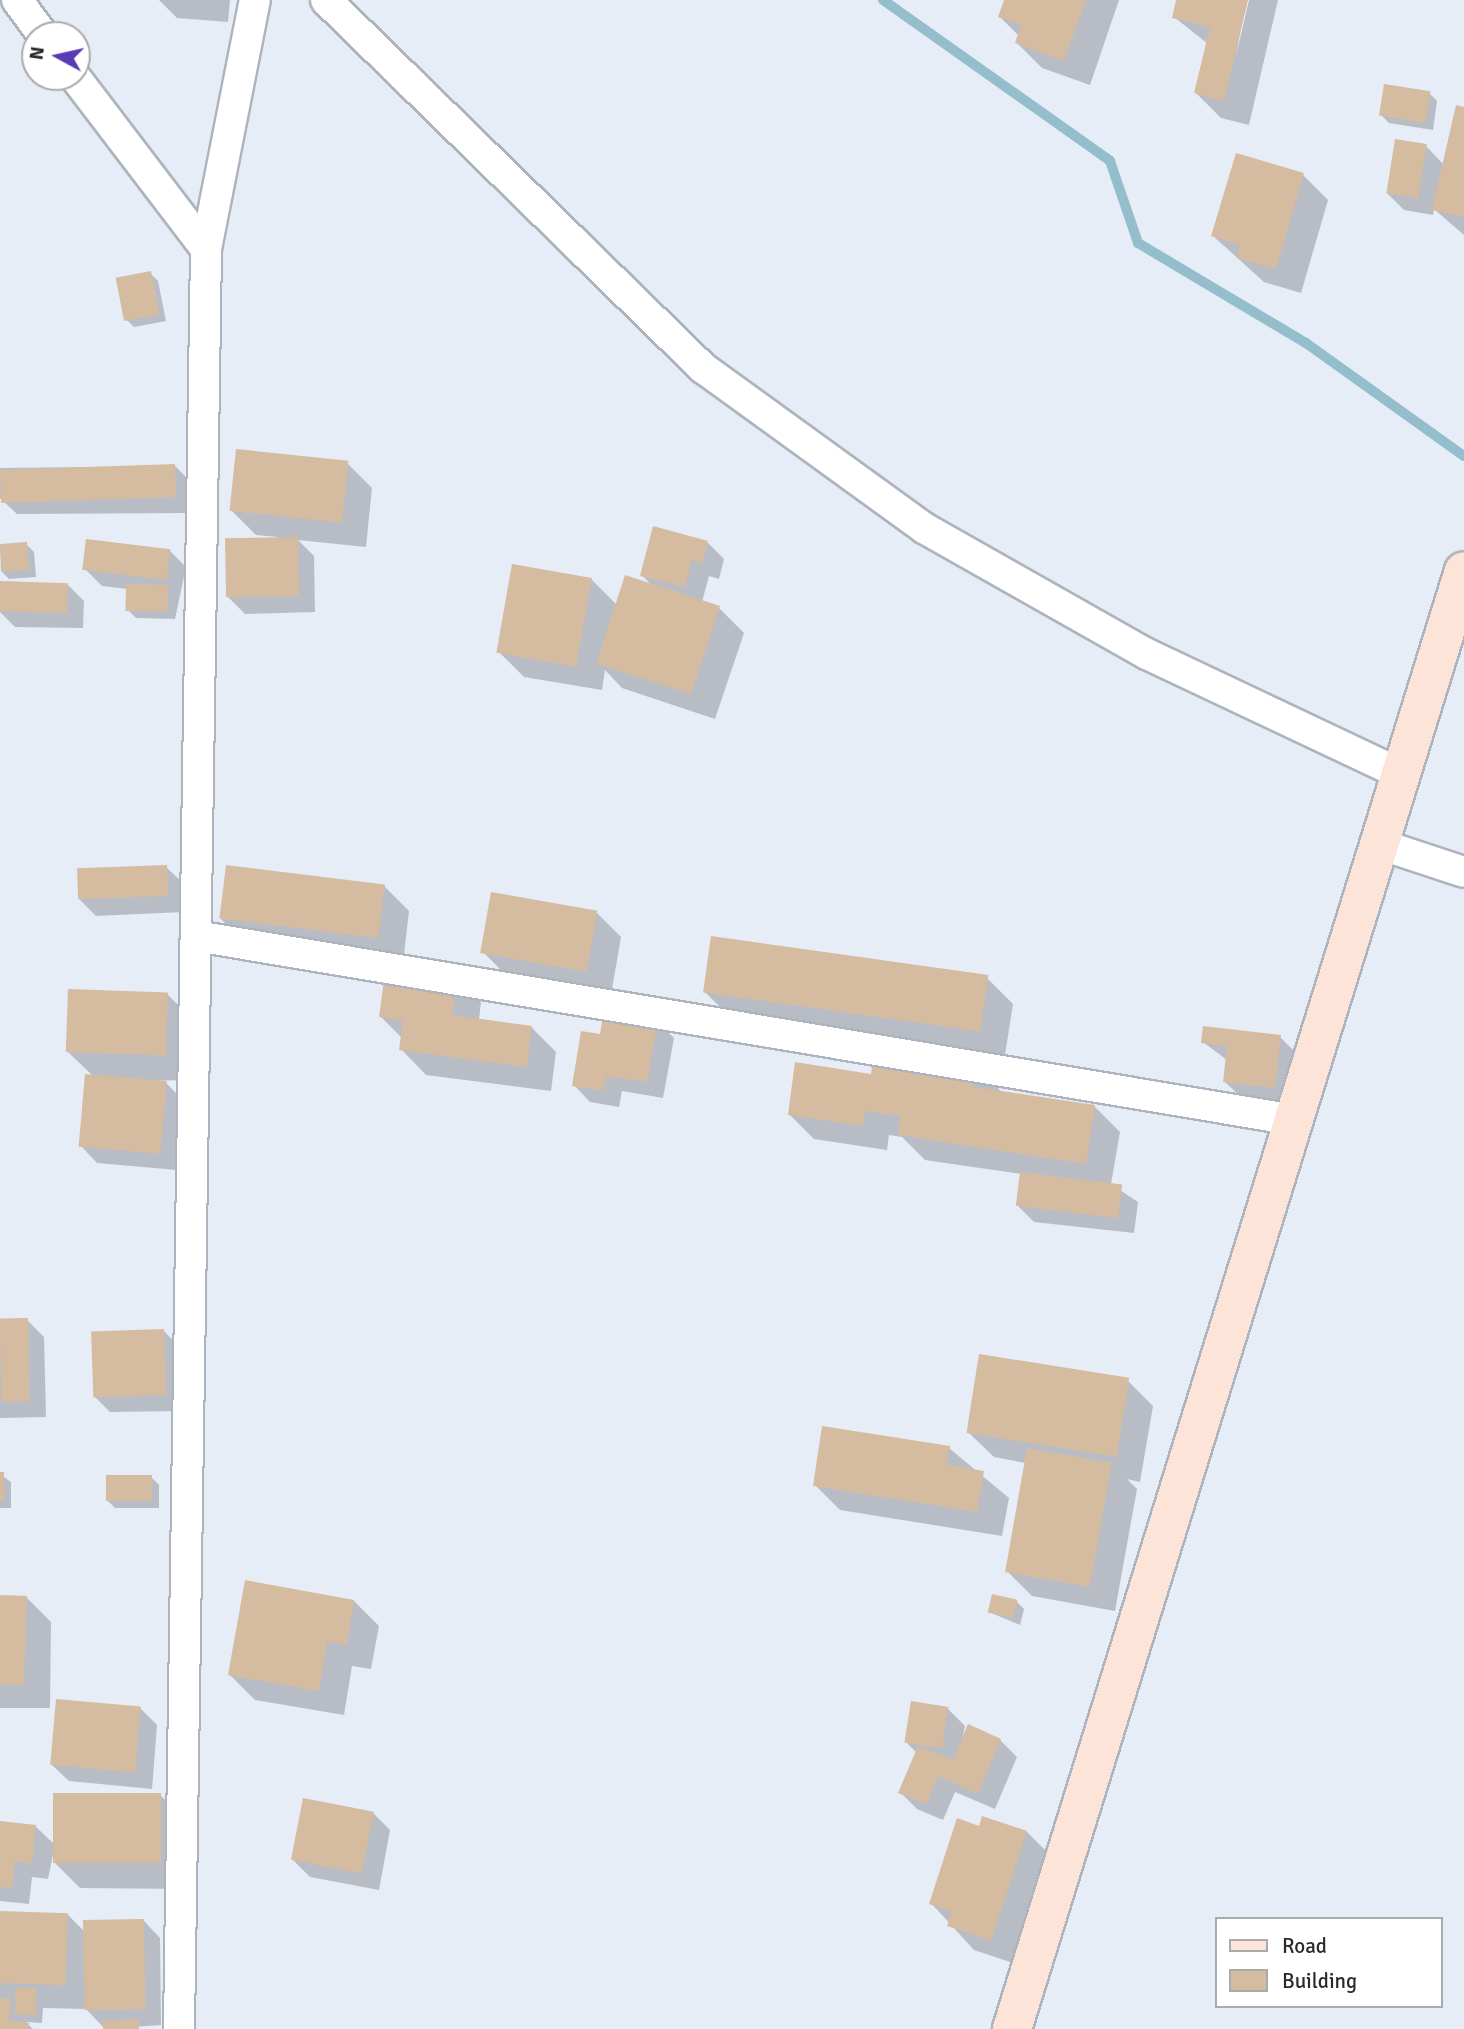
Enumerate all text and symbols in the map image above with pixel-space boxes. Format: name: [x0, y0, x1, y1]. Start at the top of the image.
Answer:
north arrow: [21, 21, 91, 91]
text: N: [24, 45, 50, 62]
legend: [1216, 1917, 1443, 2008]
text: Road: [1282, 1933, 1327, 1959]
text: Building: [1282, 1968, 1357, 1994]

